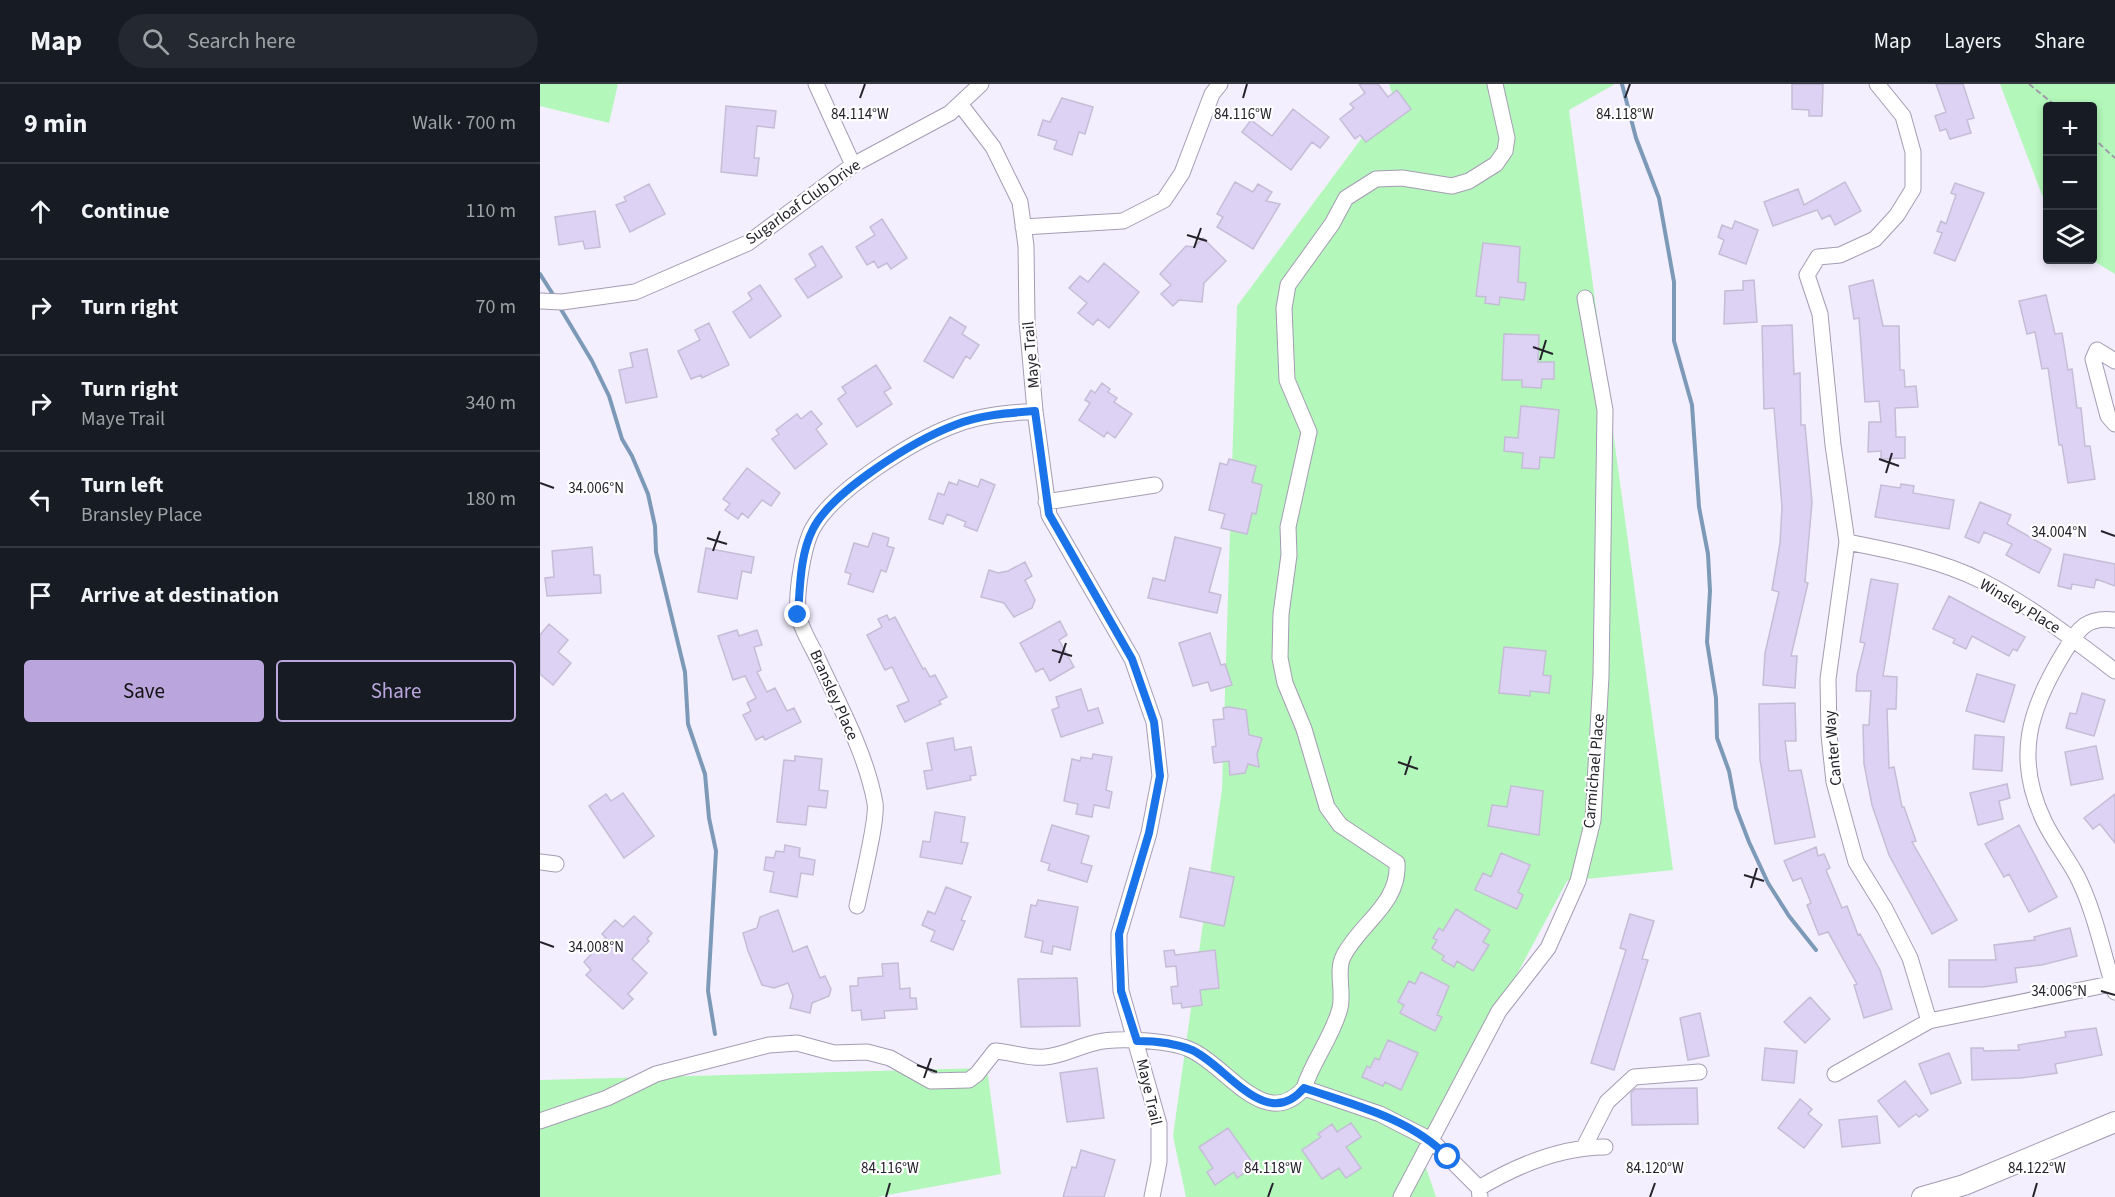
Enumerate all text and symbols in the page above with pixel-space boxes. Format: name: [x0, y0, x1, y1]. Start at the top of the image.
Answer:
search box: [118, 14, 538, 68]
text: Map: [30, 21, 82, 61]
icon: search: [139, 25, 172, 58]
text: Search here: [187, 25, 296, 57]
text: Map: [1874, 26, 1911, 56]
text: Layers: [1944, 26, 2001, 56]
text: Share: [2034, 26, 2085, 56]
map controls: [2043, 102, 2097, 264]
button: +: [2043, 102, 2097, 156]
text: 84.114°W: [831, 104, 889, 125]
text: 84.116°W: [1214, 104, 1272, 125]
text: 84.118°W: [1596, 104, 1654, 125]
text: 9 min: [24, 105, 87, 142]
text: Walk · 700 m: [412, 109, 516, 137]
street label: Sugarloaf Club Drive: [741, 154, 865, 250]
button: −: [2043, 156, 2097, 210]
icon: ahead: [24, 195, 57, 228]
text: Continue: [81, 195, 170, 227]
text: 110 m: [466, 197, 516, 225]
button: layers: [2043, 210, 2097, 264]
icon: right: [24, 291, 57, 324]
text: Turn right: [81, 291, 178, 323]
text: 70 m: [476, 293, 516, 321]
street label: Maye Trail: [1017, 320, 1045, 390]
text: Turn right: [81, 373, 178, 405]
icon: right: [24, 387, 57, 420]
text: 340 m: [466, 389, 516, 417]
text: Maye Trail: [81, 405, 165, 433]
text: Turn left: [81, 469, 163, 501]
text: 34.006°N: [568, 478, 624, 499]
icon: left: [24, 483, 57, 516]
text: 180 m: [466, 485, 516, 513]
text: Bransley Place: [81, 501, 202, 529]
text: 34.004°N: [2031, 522, 2087, 543]
street label: Winsley Place: [1975, 573, 2065, 639]
icon: arrive: [24, 579, 57, 612]
text: Arrive at destination: [81, 579, 279, 611]
route end: [784, 601, 810, 627]
street label: Bransley Place: [804, 646, 864, 744]
button: Save: [24, 660, 264, 722]
button: Share: [276, 660, 516, 722]
street label: Canter Way: [1819, 709, 1847, 787]
street label: Carmichael Place: [1578, 713, 1610, 829]
text: 34.008°N: [568, 937, 624, 958]
text: 34.006°N: [2031, 981, 2087, 1002]
street label: Maye Trail: [1131, 1057, 1167, 1127]
route start: [1434, 1143, 1460, 1169]
text: 84.116°W: [861, 1158, 919, 1179]
text: 84.118°W: [1244, 1158, 1302, 1179]
text: 84.120°W: [1626, 1158, 1684, 1179]
text: 84.122°W: [2008, 1158, 2066, 1179]

